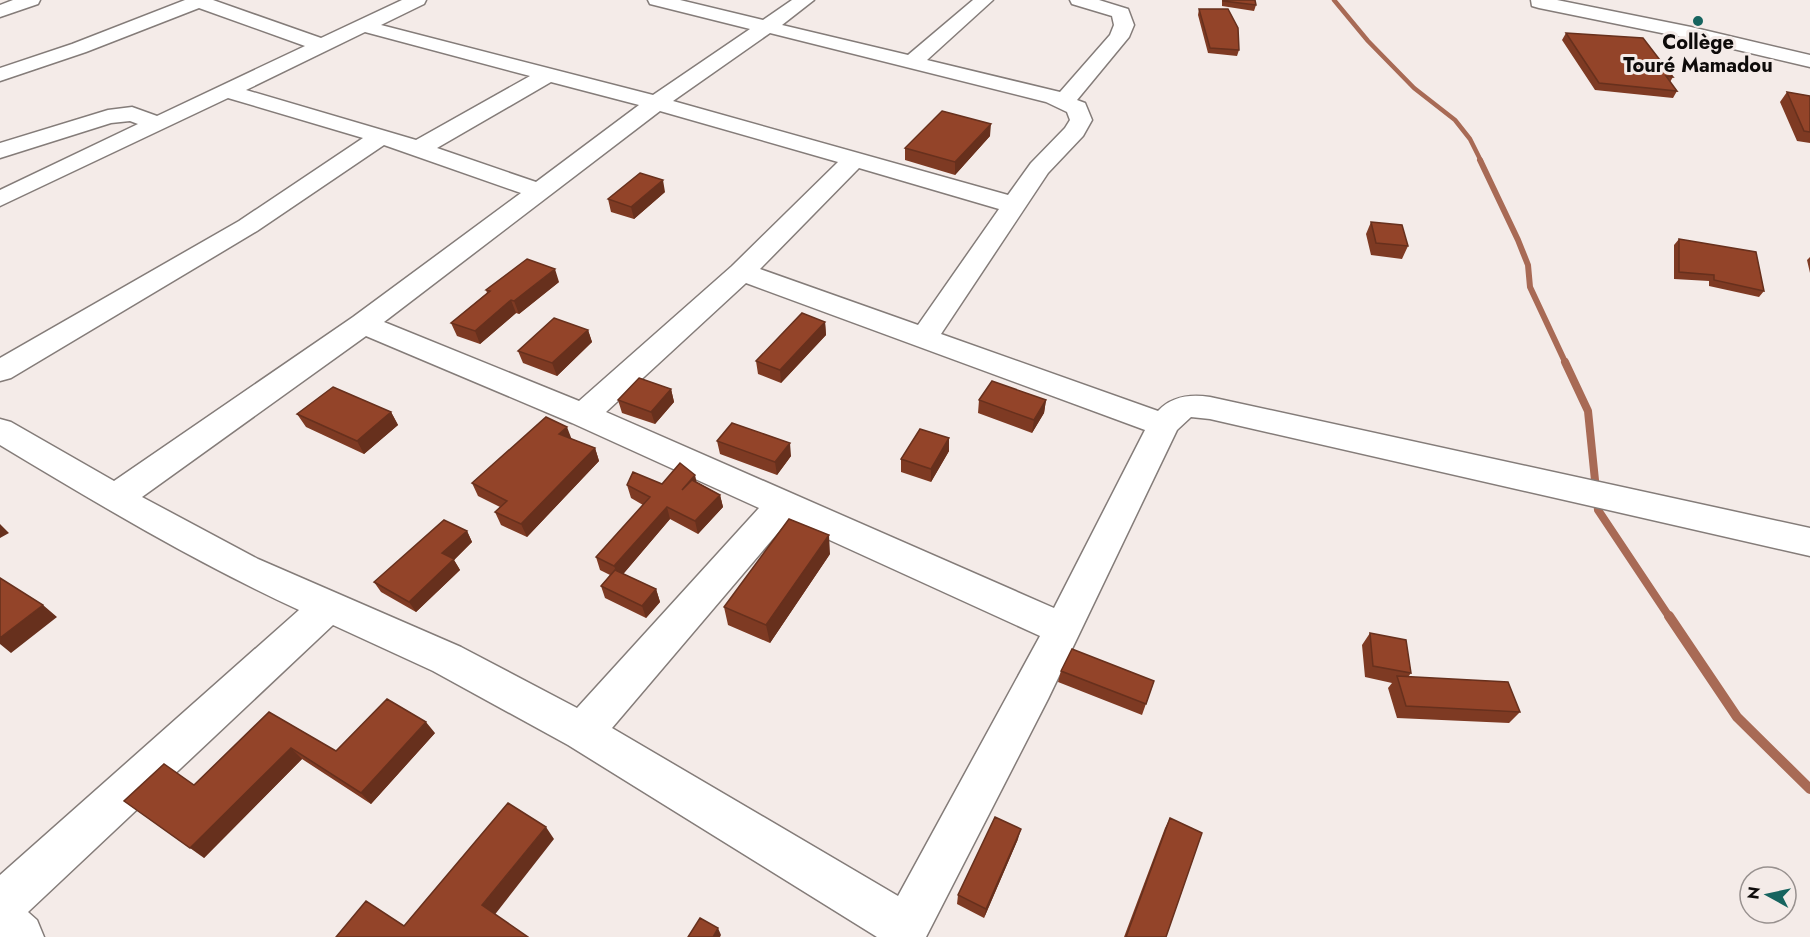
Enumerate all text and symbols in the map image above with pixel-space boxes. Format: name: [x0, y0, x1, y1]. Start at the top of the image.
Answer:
marker: Collège Touré Mamadou: [1691, 14, 1705, 28]
place label: Collège Touré Mamadou: [1623, 28, 1773, 80]
north arrow: [1738, 865, 1798, 925]
text: N: [1741, 885, 1766, 901]

